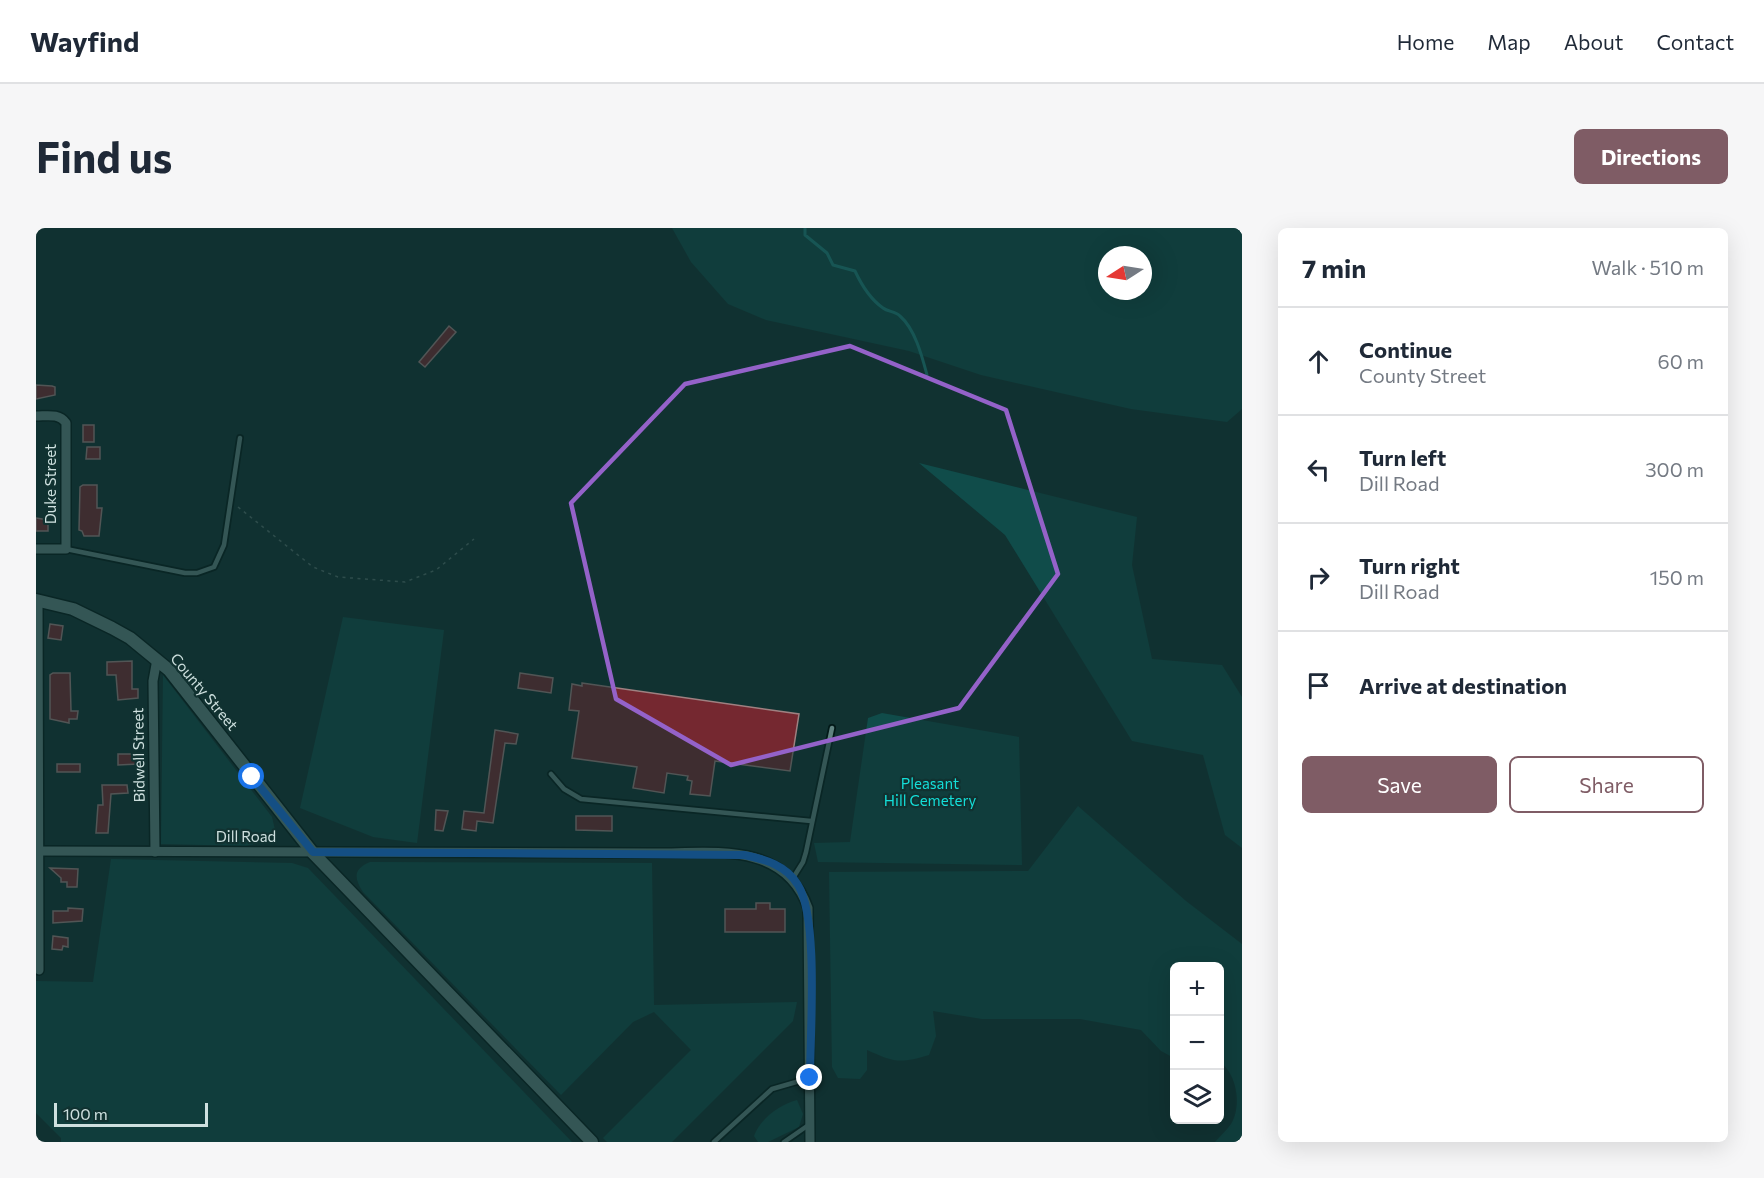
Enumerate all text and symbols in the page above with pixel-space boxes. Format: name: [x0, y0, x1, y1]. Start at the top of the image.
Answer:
text: Wayfind: [30, 24, 139, 58]
text: Home: [1397, 29, 1454, 54]
text: Map: [1487, 29, 1531, 54]
text: About: [1564, 29, 1623, 54]
text: Contact: [1656, 29, 1734, 54]
button: Directions: [1574, 129, 1728, 184]
text: Find us: [36, 130, 172, 182]
north arrow: [1098, 246, 1152, 300]
text: 7 min: [1302, 252, 1366, 283]
text: Walk · 510 m: [1592, 255, 1704, 279]
text: Continue: [1359, 336, 1452, 363]
icon: ahead: [1302, 345, 1335, 378]
text: 60 m: [1658, 349, 1704, 373]
text: County Street: [1359, 363, 1486, 387]
street label: Duke Street: [41, 444, 59, 524]
text: Turn left: [1359, 444, 1446, 471]
icon: left: [1302, 453, 1335, 486]
text: 300 m: [1645, 457, 1704, 481]
text: Dill Road: [1359, 471, 1440, 495]
text: Turn right: [1359, 552, 1460, 579]
icon: right: [1302, 561, 1335, 594]
text: 150 m: [1650, 565, 1704, 589]
text: Dill Road: [1359, 579, 1440, 603]
street label: County Street: [167, 649, 242, 734]
icon: arrive: [1302, 669, 1335, 702]
text: Arrive at destination: [1359, 672, 1567, 699]
street label: Bidwell Street: [128, 707, 148, 803]
button: Save: [1302, 756, 1497, 813]
button: Share: [1509, 756, 1704, 813]
route start: [238, 763, 264, 789]
park label: Pleasant Hill Cemetery: [884, 774, 976, 809]
street label: Dill Road: [216, 827, 276, 845]
map controls: [1170, 962, 1224, 1124]
button: +: [1170, 962, 1224, 1016]
button: −: [1170, 1016, 1224, 1070]
route end: [796, 1064, 822, 1090]
button: layers: [1170, 1070, 1224, 1124]
scale bar: [54, 1100, 208, 1128]
text: 100 m: [63, 1104, 108, 1123]

